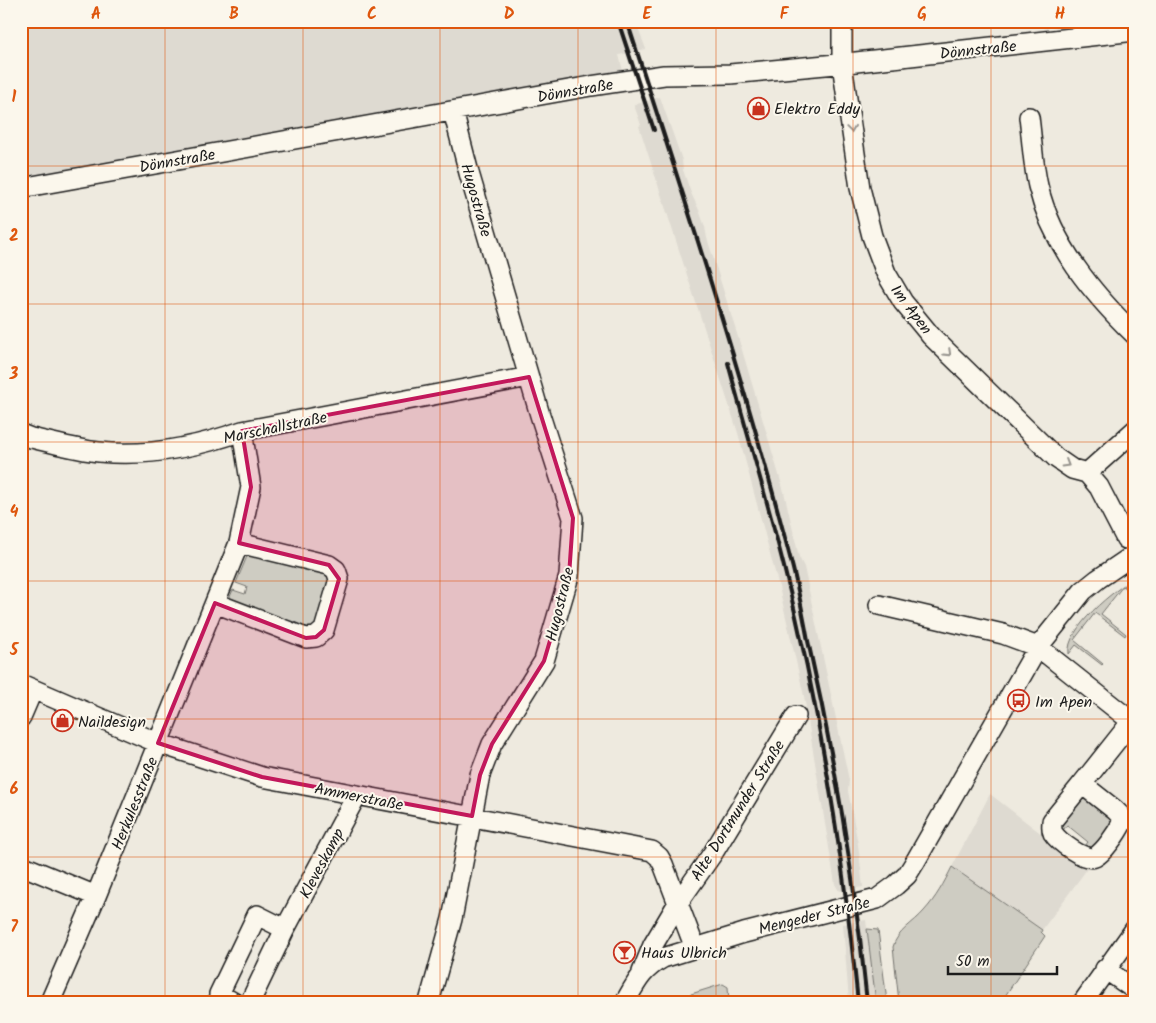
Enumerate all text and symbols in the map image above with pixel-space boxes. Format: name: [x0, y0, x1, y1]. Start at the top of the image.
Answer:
text: A: [91, 2, 101, 27]
text: B: [229, 2, 239, 27]
text: C: [367, 2, 377, 27]
text: D: [504, 2, 515, 27]
text: E: [643, 2, 653, 27]
text: F: [780, 2, 790, 27]
text: G: [917, 2, 927, 27]
text: H: [1055, 2, 1065, 27]
street label: Dönnstraße: [939, 34, 1018, 67]
street label: Dönnstraße: [535, 72, 615, 110]
text: 1: [12, 85, 17, 110]
shop icon: Elektro Eddy: [746, 96, 770, 120]
place label: Elektro Eddy: [774, 97, 860, 122]
one-way arrow: [846, 125, 856, 134]
street label: Dönnstraße: [137, 142, 217, 180]
street label: Hugostraße: [453, 161, 498, 240]
text: 2: [9, 224, 19, 249]
street label: Im Apen: [884, 280, 938, 340]
one-way arrow: [942, 347, 951, 356]
text: 3: [9, 362, 19, 387]
street label: Marschallstraße: [221, 405, 330, 452]
one-way arrow: [1060, 458, 1069, 468]
text: 4: [10, 500, 19, 525]
street label: Hugostraße: [539, 565, 582, 644]
text: 5: [9, 638, 20, 663]
bus stop icon: Im Apen: [1007, 689, 1031, 713]
place label: Im Apen: [1035, 690, 1092, 715]
shop icon: Naildesign: [50, 709, 74, 733]
place label: Naildesign: [78, 710, 146, 735]
street label: Alte Dortmunder Straße: [685, 735, 792, 886]
street label: Herkulesstraße: [105, 753, 165, 854]
text: 6: [10, 777, 19, 802]
street label: Ammerstraße: [312, 777, 405, 818]
street label: Kleveskamp: [293, 824, 352, 903]
street label: Mengeder Straße: [756, 891, 873, 942]
text: 7: [10, 915, 18, 940]
bar icon: Haus Ulbrich: [613, 940, 637, 964]
place label: Haus Ulbrich: [641, 941, 727, 966]
scale bar: [948, 943, 1057, 975]
text: 50 m: [956, 950, 990, 974]

